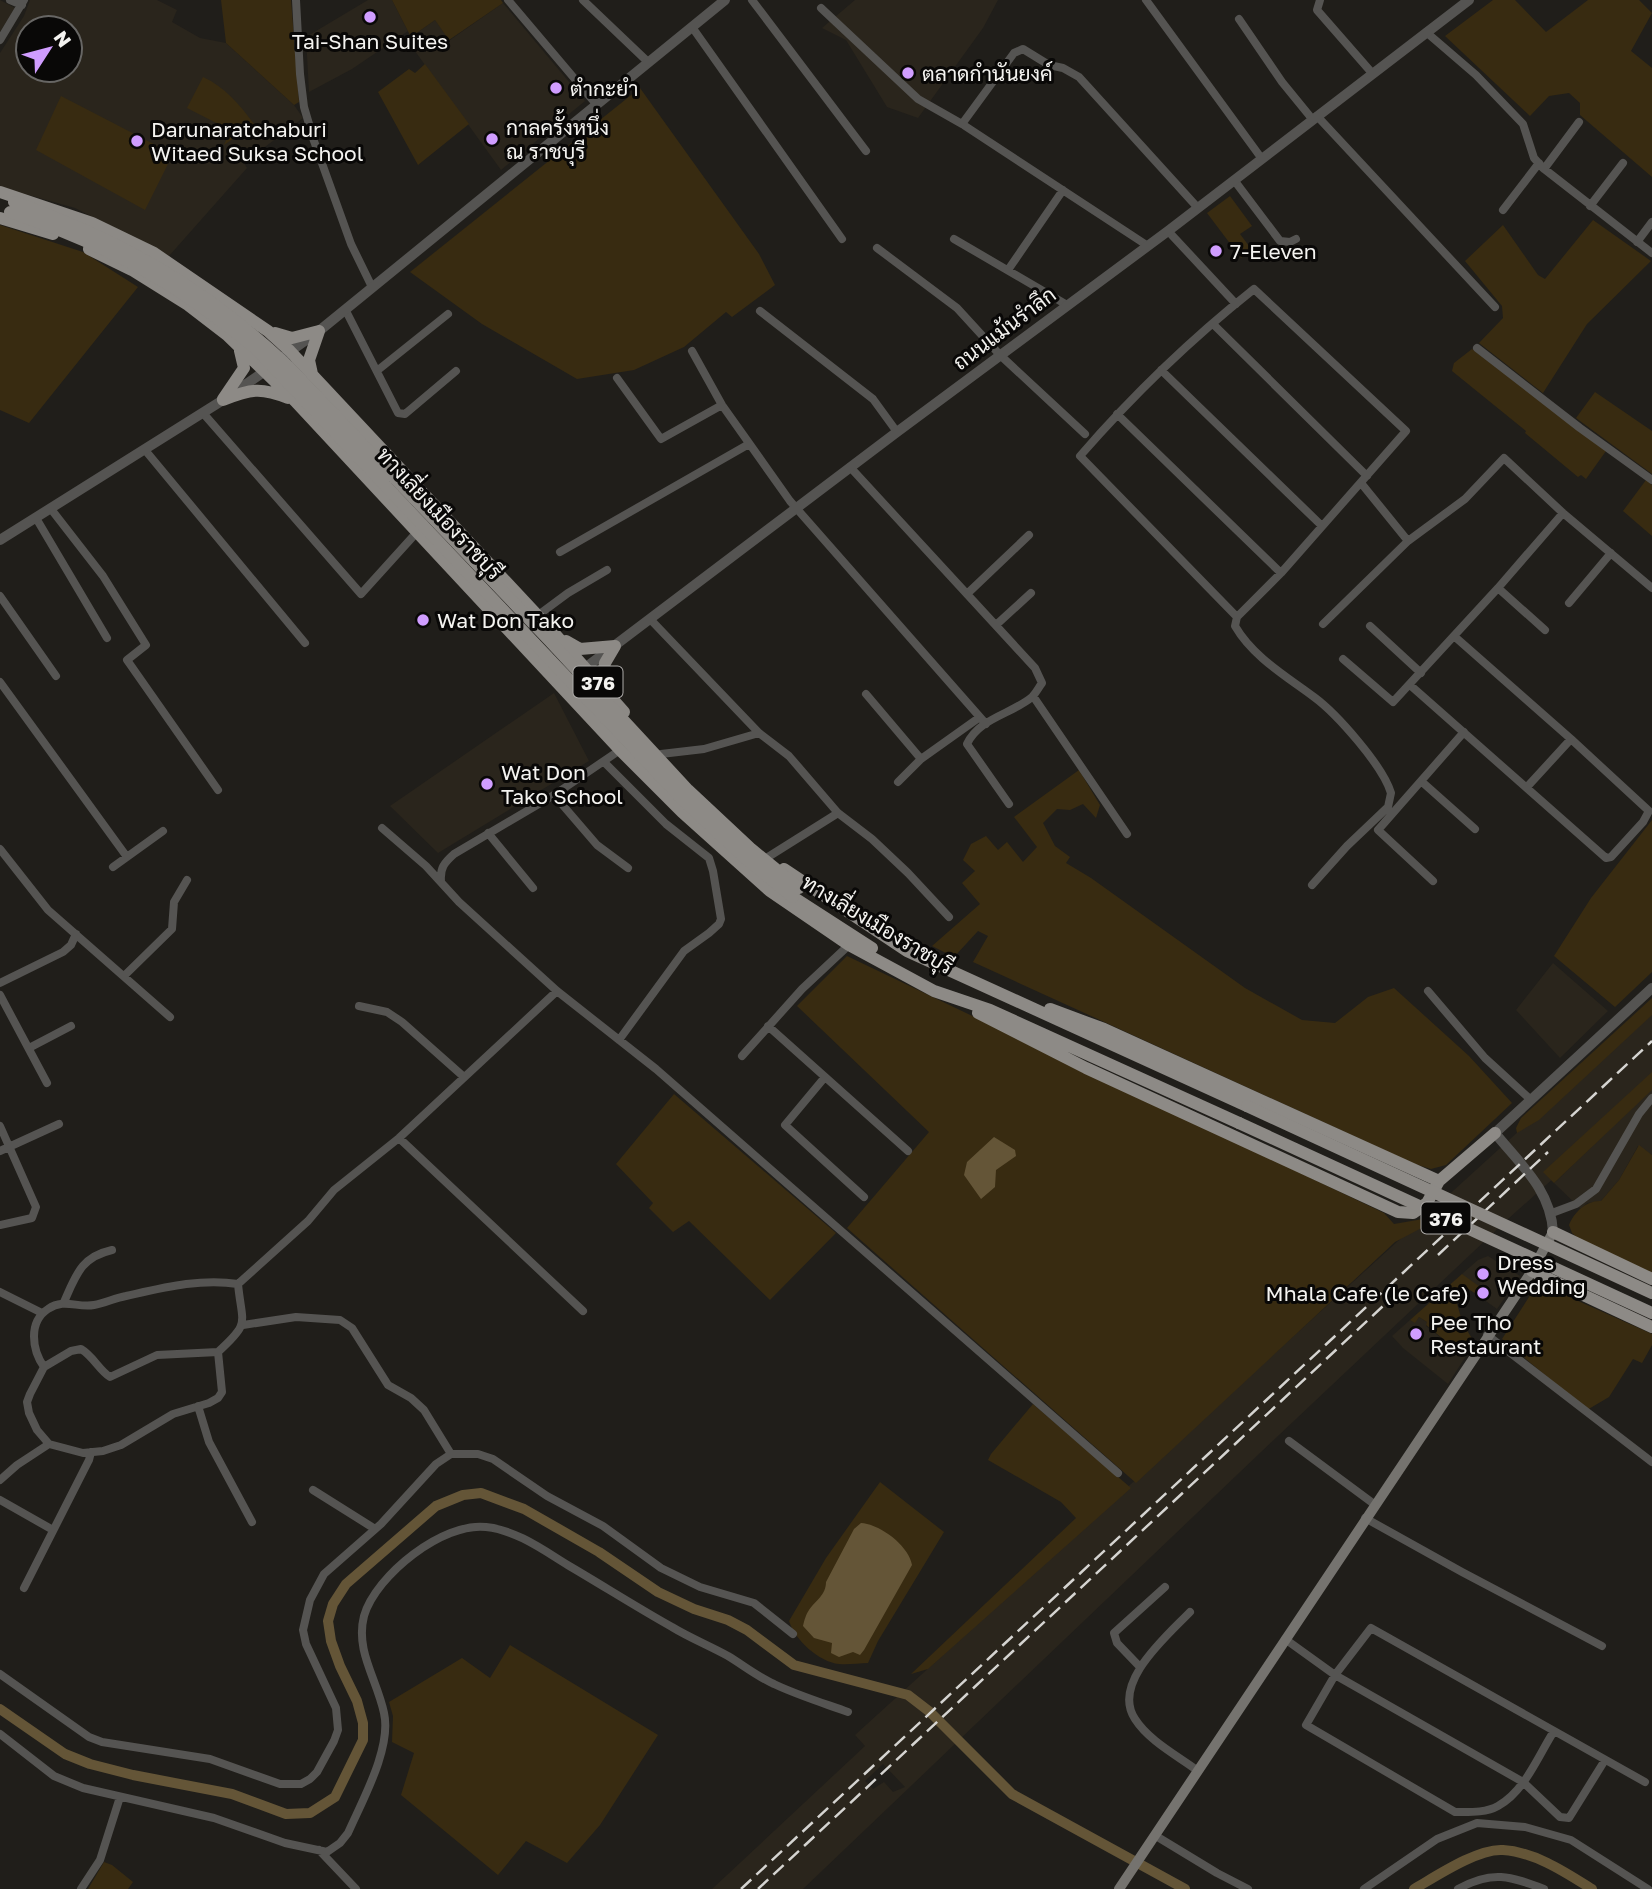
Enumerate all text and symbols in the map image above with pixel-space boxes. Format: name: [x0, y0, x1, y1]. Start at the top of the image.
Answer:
marker: Tai-Shan Suites: [362, 9, 378, 25]
north arrow: [14, 14, 84, 84]
text: N: [50, 26, 77, 51]
place label: Tai-Shan Suites: [292, 28, 448, 54]
place label: ตลาดกำนันยงค์: [922, 60, 1053, 86]
marker: ตลาดกำนันยงค์: [900, 65, 916, 81]
place label: ตำกะยำ: [570, 75, 638, 101]
marker: ตำกะยำ: [548, 80, 564, 96]
place label: กาลครั้งหนึ่ง ณ ราชบุรี: [506, 108, 609, 166]
place label: Darunaratchaburi Witaed Suksa School: [151, 116, 363, 166]
marker: กาลครั้งหนึ่ง ณ ราชบุรี: [484, 131, 500, 147]
marker: Darunaratchaburi Witaed Suksa School: [129, 133, 145, 149]
place label: 7-Eleven: [1230, 238, 1317, 264]
marker: 7-Eleven: [1208, 243, 1224, 259]
street label: ถนนแม้นรำลึก: [947, 281, 1061, 375]
street label: ทางเลี่ยงเมืองราชบุรี: [370, 437, 512, 586]
place label: Wat Don Tako: [437, 607, 574, 633]
marker: Wat Don Tako: [415, 612, 431, 628]
road number: 376: [574, 666, 622, 698]
place label: Wat Don Tako School: [501, 759, 623, 809]
marker: Wat Don Tako School: [479, 776, 495, 792]
street label: ทางเลี่ยงเมืองราชบุรี: [797, 863, 961, 981]
road number: 376: [1422, 1202, 1470, 1234]
place label: Dress Wedding: [1497, 1249, 1586, 1299]
marker: Dress Wedding: [1475, 1266, 1491, 1282]
place label: Mhala Cafe (le Cafe): [1266, 1280, 1469, 1306]
marker: Mhala Cafe (le Cafe): [1475, 1285, 1491, 1301]
place label: Pee Tho Restaurant: [1430, 1309, 1541, 1359]
marker: Pee Tho Restaurant: [1408, 1326, 1424, 1342]

